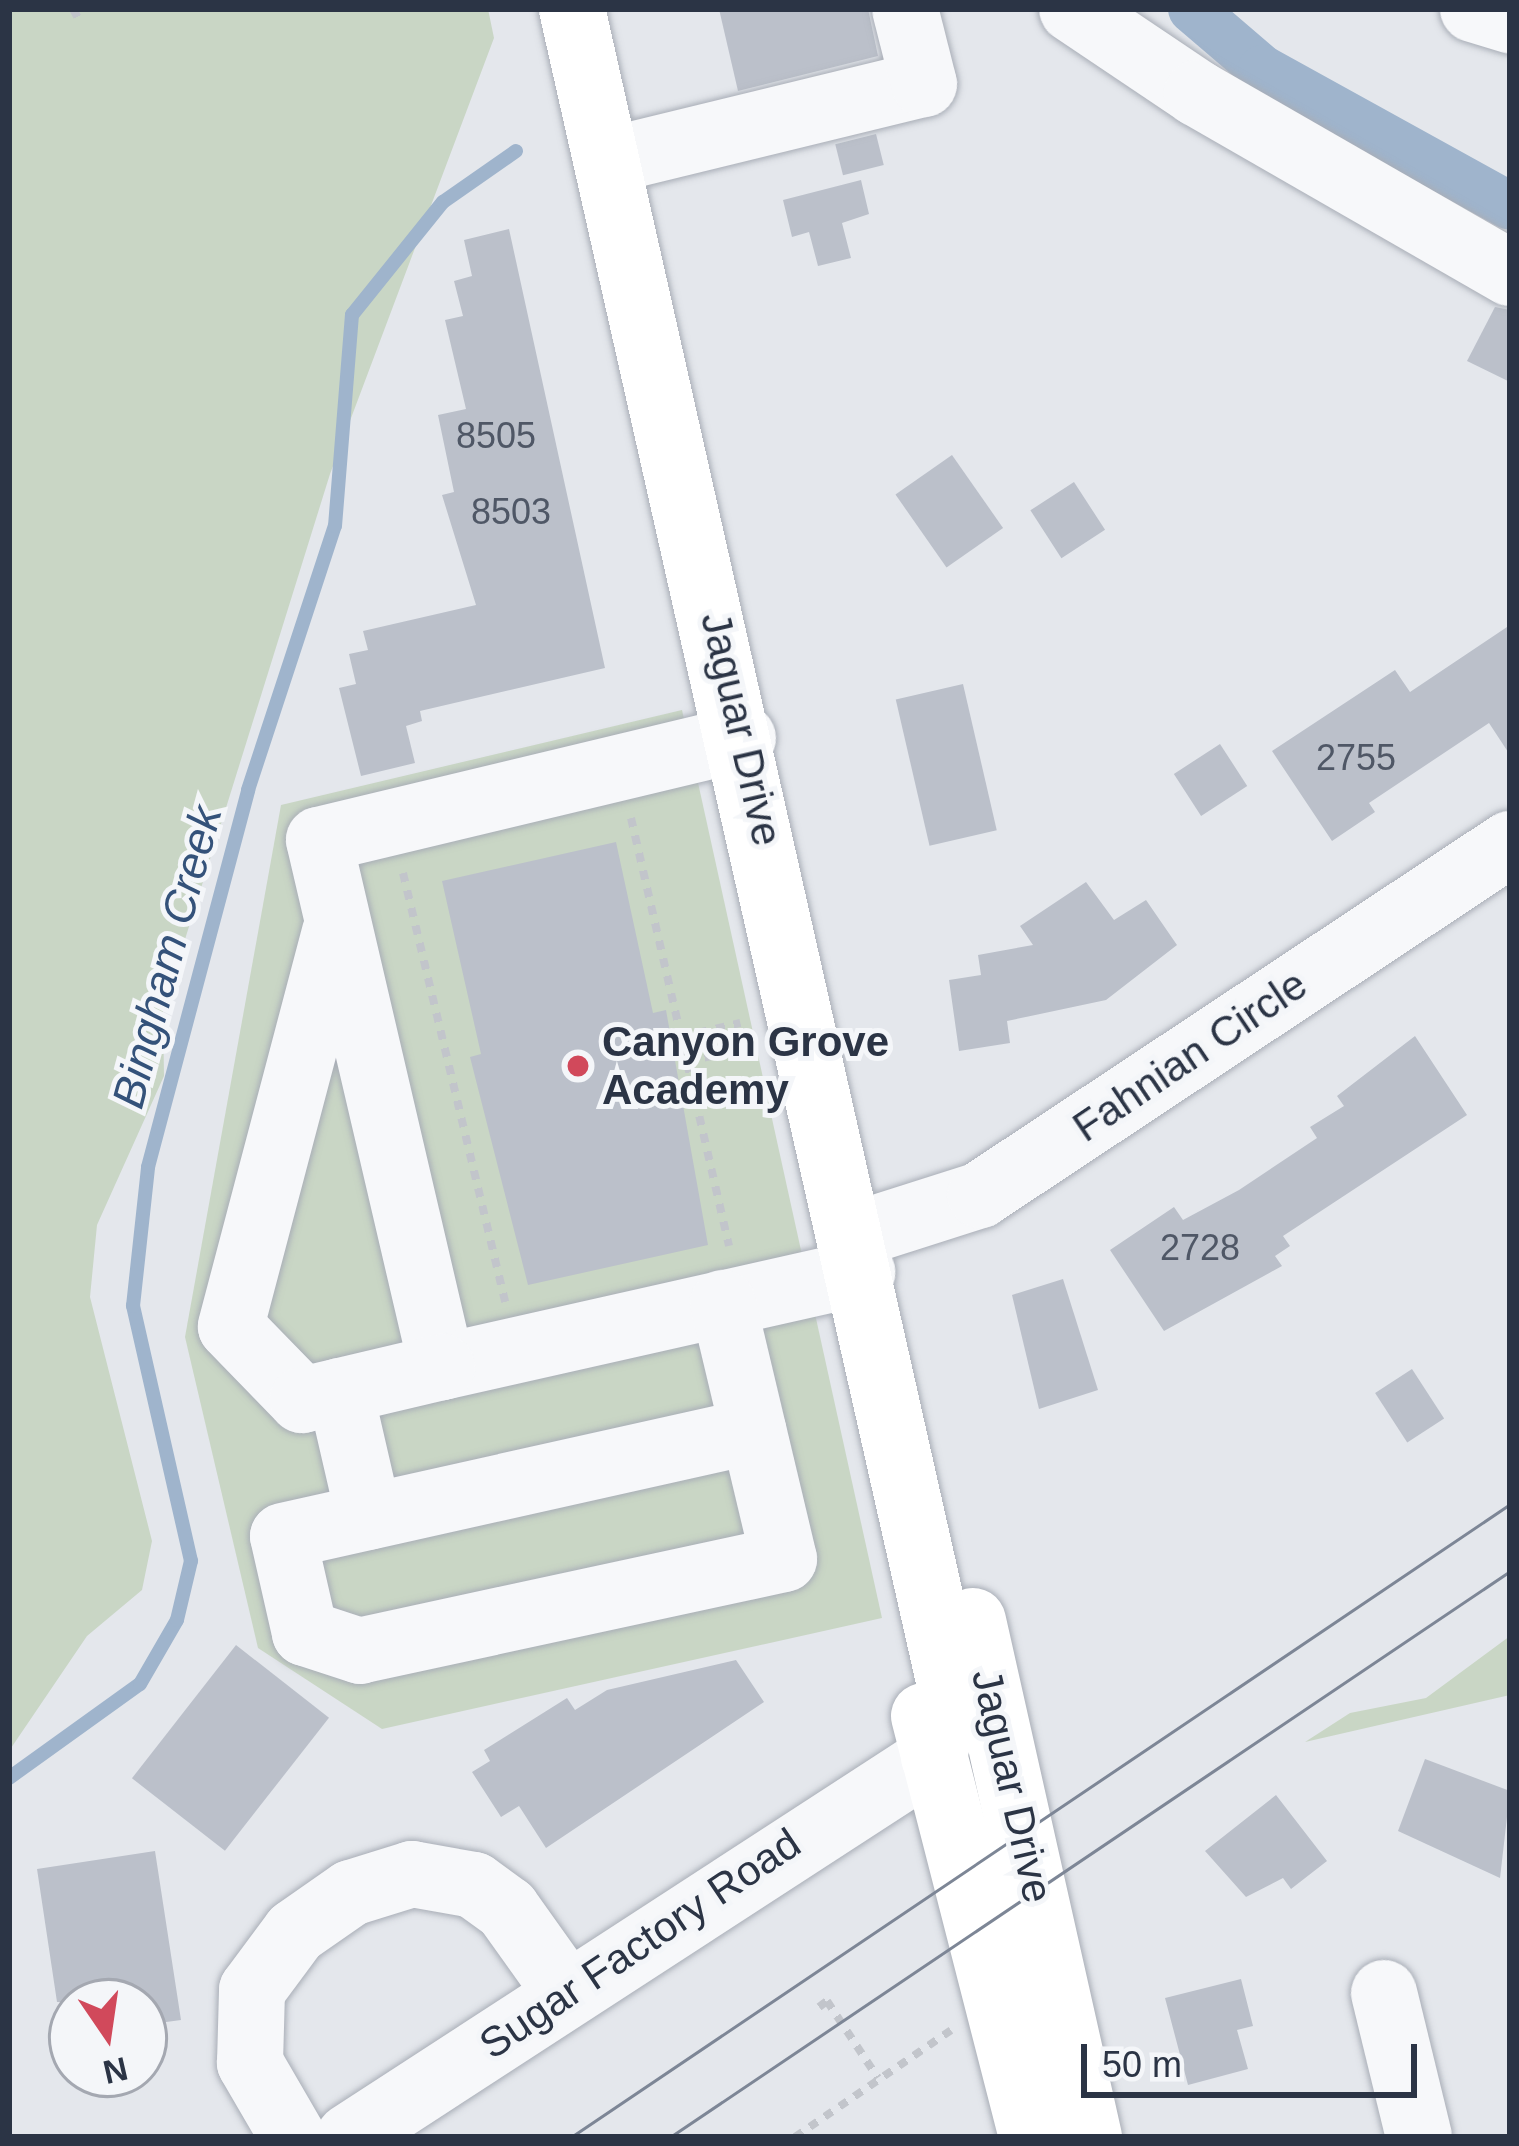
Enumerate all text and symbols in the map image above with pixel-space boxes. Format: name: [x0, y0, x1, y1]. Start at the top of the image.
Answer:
house number: 8505: [456, 414, 536, 458]
house number: 8503: [471, 490, 551, 534]
street label: Jaguar Drive: [690, 607, 792, 851]
house number: 2755: [1316, 736, 1396, 780]
water label: Bingham Creek: [101, 800, 233, 1114]
street label: Fahnian Circle: [1064, 959, 1316, 1153]
place label: Canyon Grove Academy: [602, 1017, 889, 1116]
marker: Canyon Grove Academy: [565, 1053, 591, 1079]
house number: 2728: [1160, 1226, 1240, 1270]
street label: Jaguar Drive: [961, 1664, 1063, 1908]
street label: Sugar Factory Road: [470, 1818, 810, 2070]
north arrow: [48, 1978, 168, 2098]
scale bar: [1087, 2020, 1423, 2094]
text: 50 m: [1102, 2044, 1182, 2085]
text: N: [100, 2050, 131, 2091]

